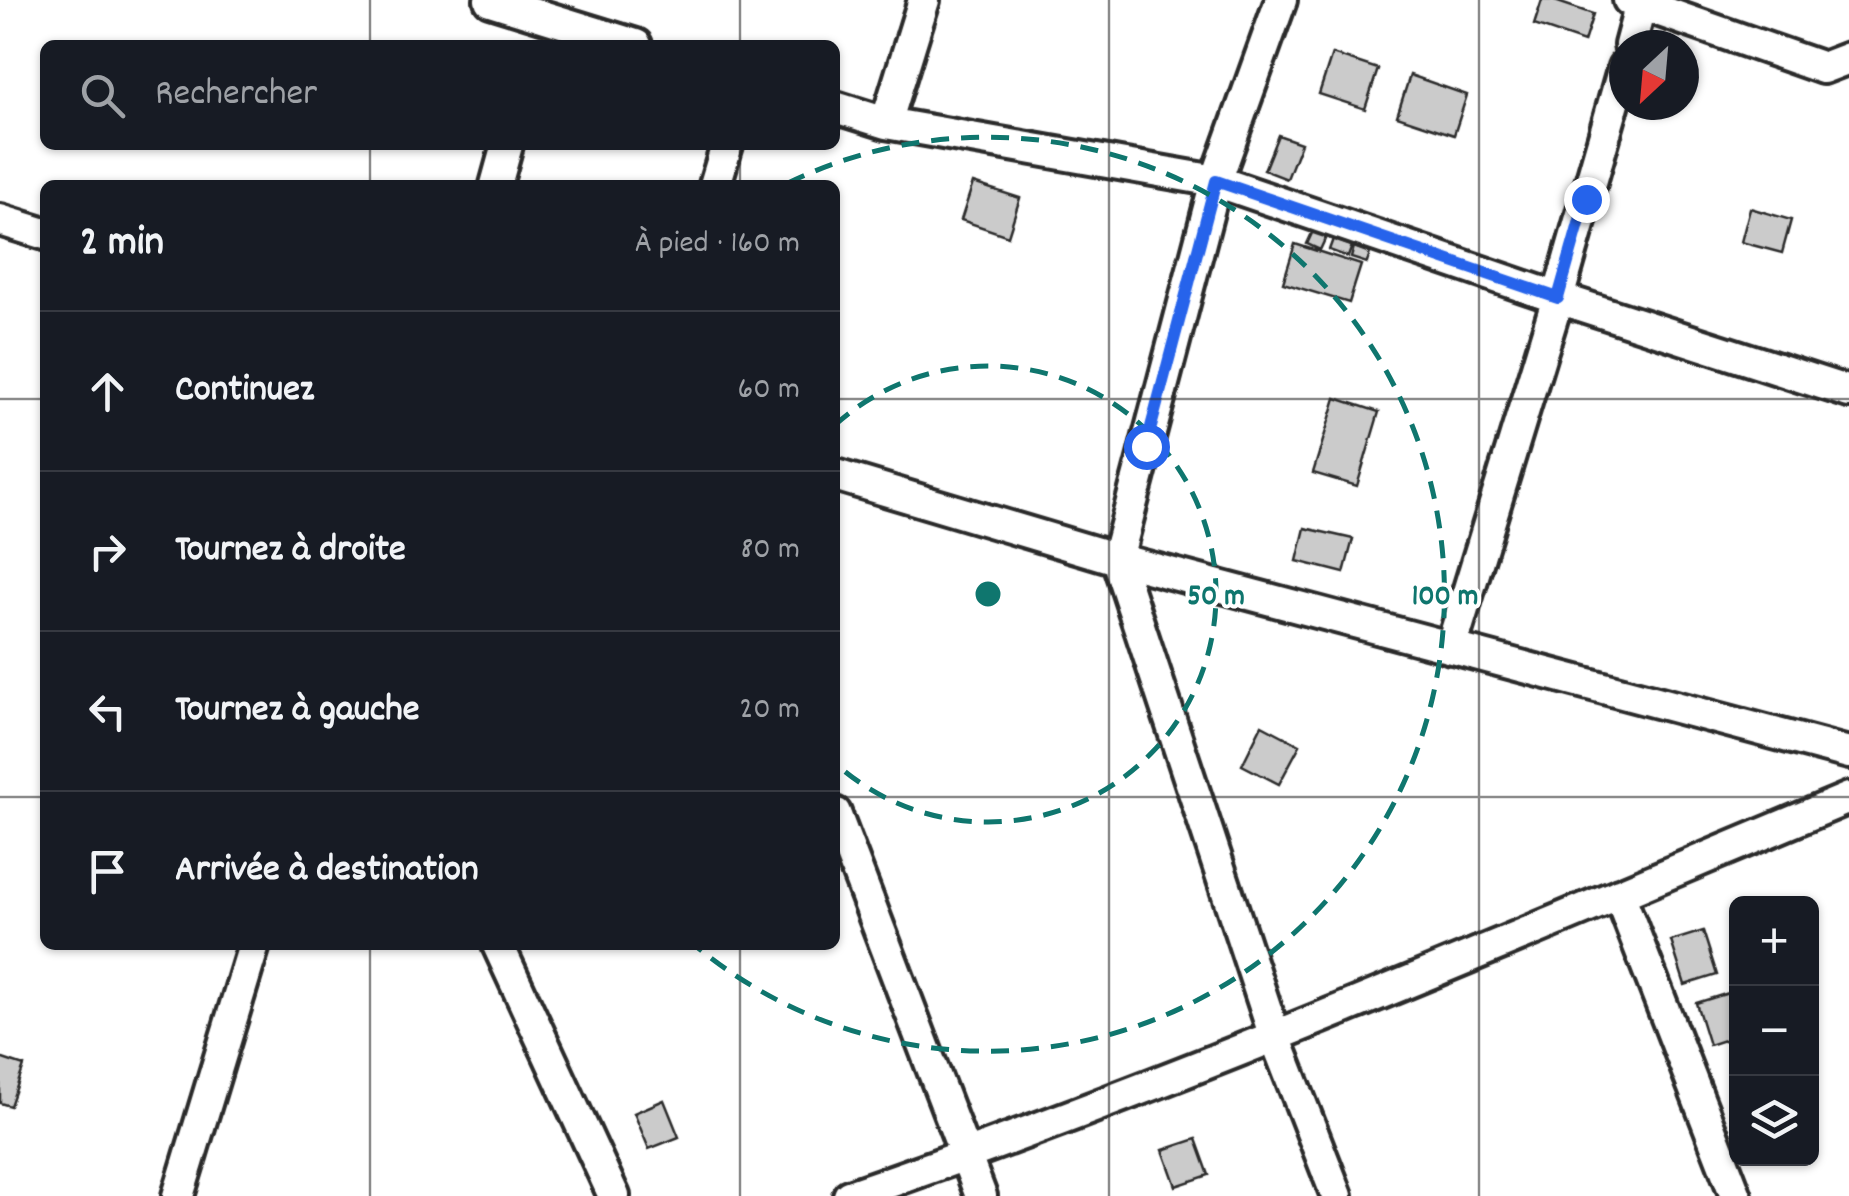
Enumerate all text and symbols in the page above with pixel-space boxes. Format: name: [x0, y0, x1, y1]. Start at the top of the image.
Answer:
north arrow: [1609, 30, 1699, 120]
search box: [40, 40, 840, 150]
icon: search: [75, 68, 130, 123]
text: Rechercher: [155, 68, 317, 123]
route end: [1564, 177, 1610, 223]
text: 2 min: [80, 215, 164, 275]
text: À pied · 160 m: [635, 222, 800, 268]
icon: ahead: [80, 364, 135, 419]
text: Continuez: [175, 364, 314, 419]
text: 60 m: [738, 368, 800, 414]
route start: [1124, 424, 1170, 470]
icon: right: [80, 524, 135, 579]
text: Tournez à droite: [175, 524, 406, 579]
text: 80 m: [740, 528, 800, 574]
centre of rings: [970, 576, 1006, 612]
text: 50 m: [1187, 577, 1245, 620]
text: 100 m: [1412, 577, 1478, 620]
icon: left: [80, 684, 135, 739]
text: Tournez à gauche: [175, 684, 420, 739]
text: 20 m: [739, 688, 800, 734]
icon: arrive: [80, 844, 135, 899]
text: Arrivée à destination: [175, 844, 479, 899]
map controls: [1729, 896, 1819, 1166]
button: +: [1729, 896, 1819, 986]
button: −: [1729, 986, 1819, 1076]
button: layers: [1729, 1076, 1819, 1166]

